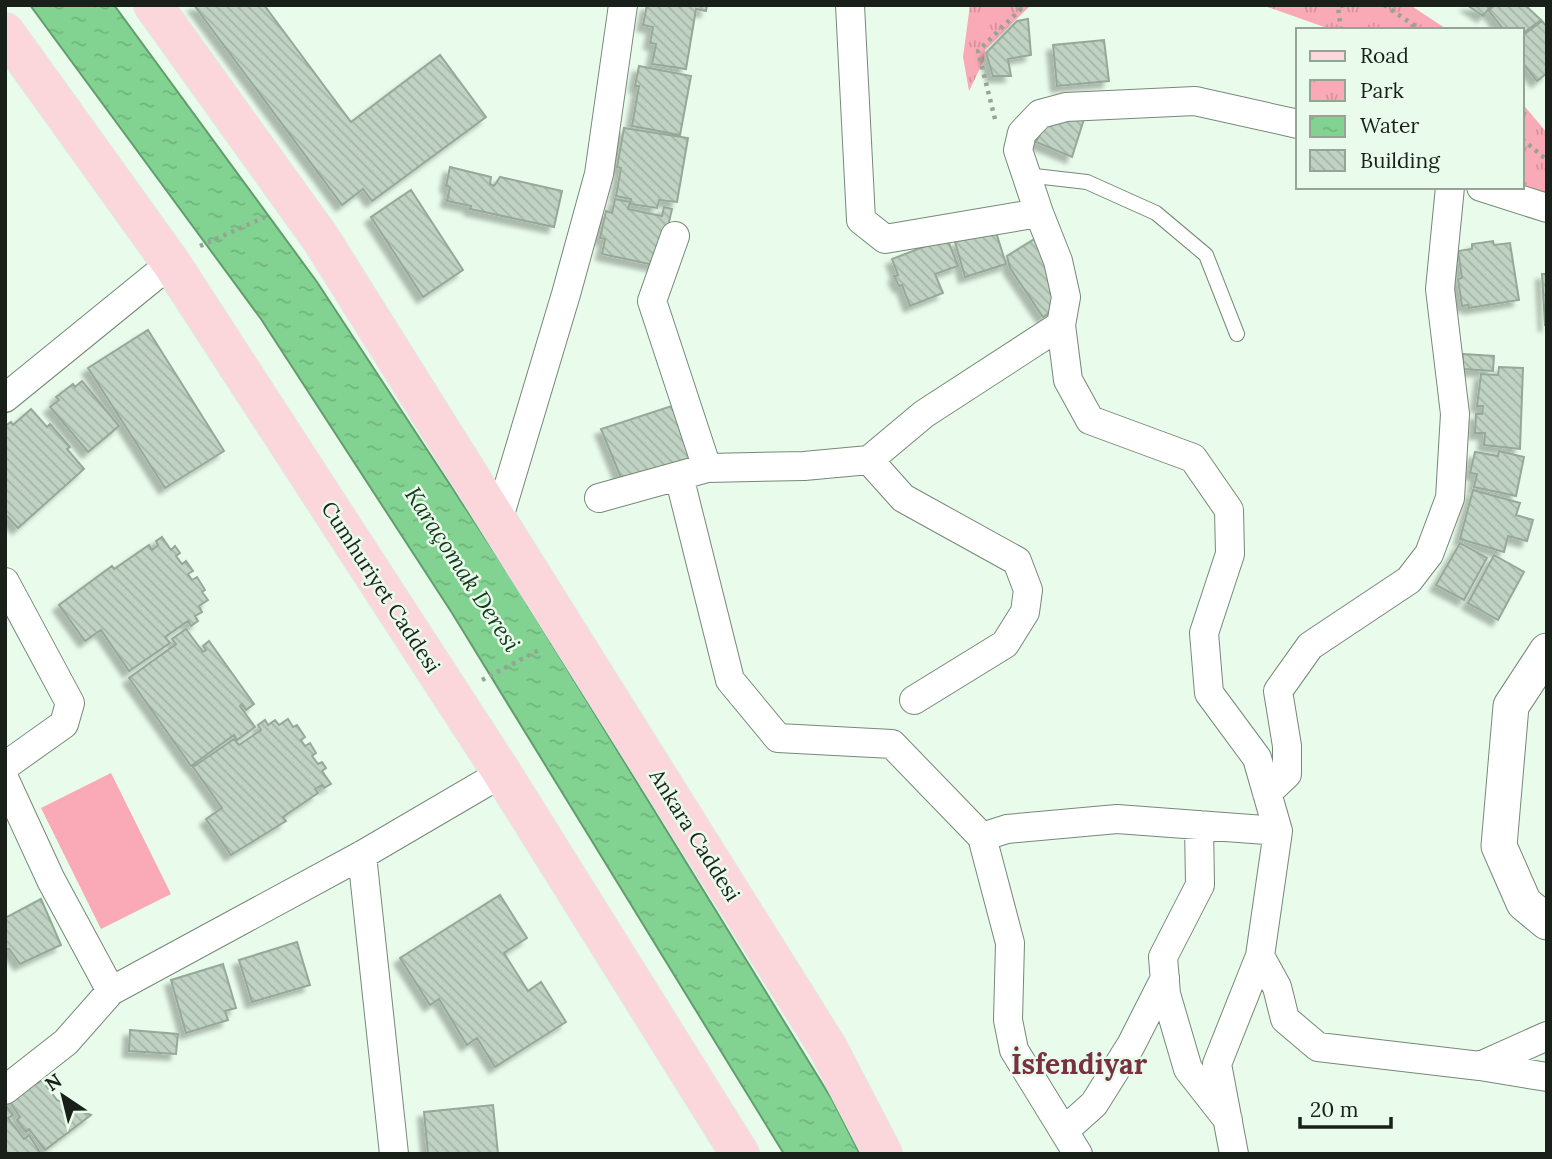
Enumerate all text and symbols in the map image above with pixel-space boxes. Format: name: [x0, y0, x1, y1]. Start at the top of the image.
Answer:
legend: [1296, 28, 1524, 189]
text: Road: [1360, 42, 1409, 69]
text: Park: [1360, 77, 1404, 104]
text: Water: [1360, 112, 1419, 139]
text: Building: [1360, 147, 1440, 174]
water label: Karaçomak Deresi: [399, 481, 527, 657]
street label: Cumhuriyet Caddesi: [315, 496, 447, 678]
street label: Ankara Caddesi: [643, 763, 746, 906]
district label: İsfendiyar: [1011, 1046, 1148, 1082]
north arrow: [28, 1061, 98, 1131]
text: N: [40, 1068, 66, 1096]
scale bar: [1300, 1086, 1391, 1130]
text: 20 m: [1310, 1096, 1359, 1123]

